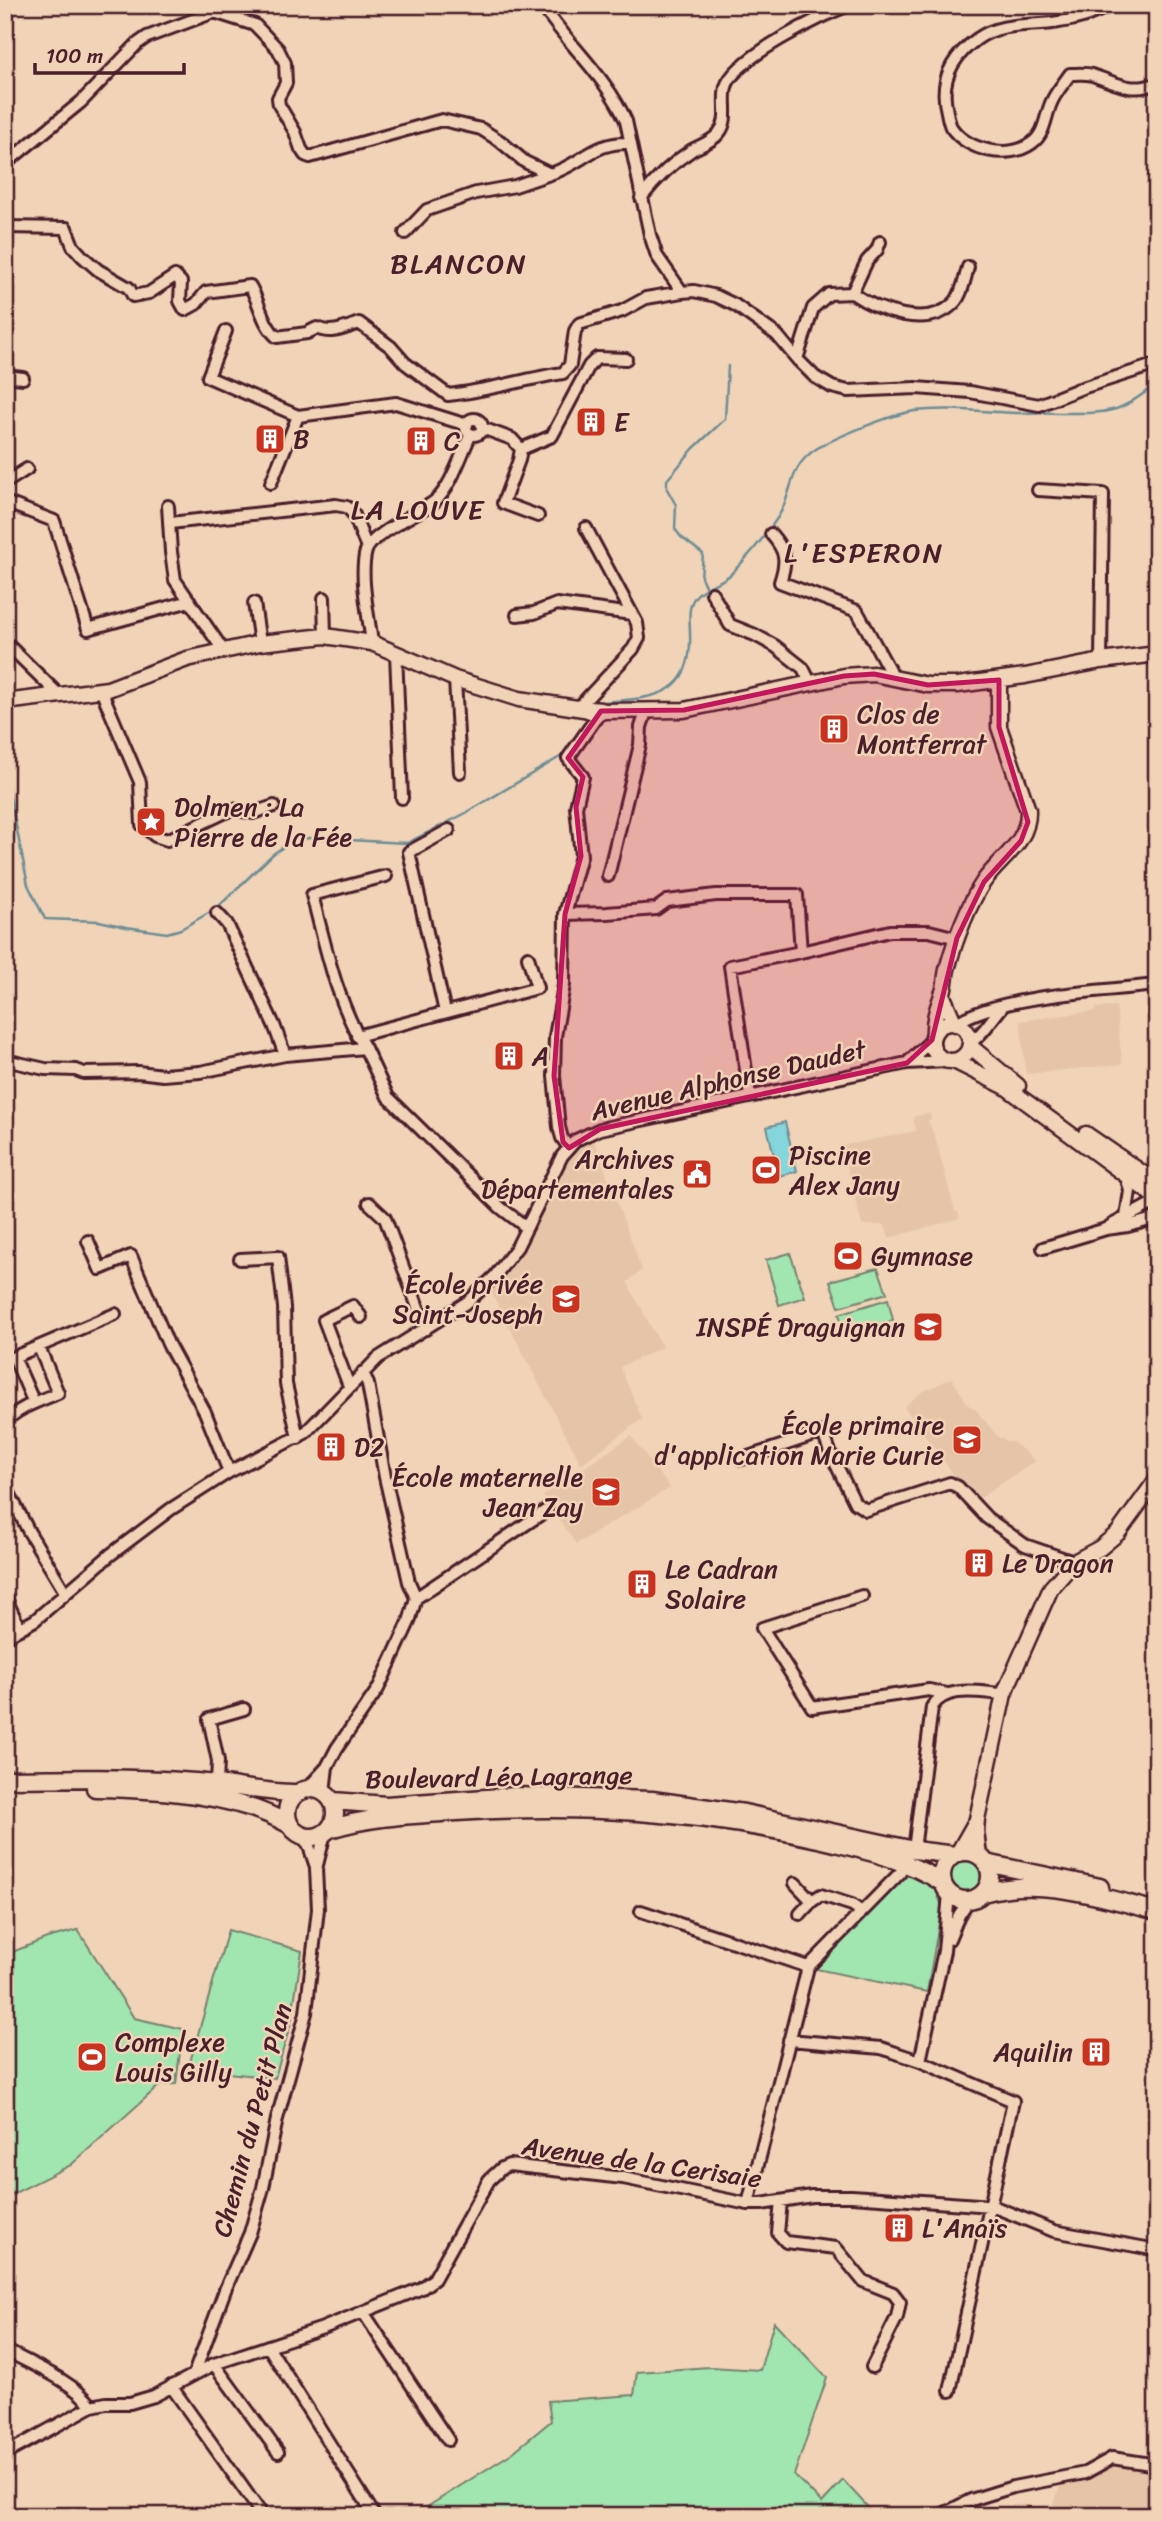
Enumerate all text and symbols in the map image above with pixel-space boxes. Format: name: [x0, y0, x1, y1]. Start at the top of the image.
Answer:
scale bar: [35, 32, 184, 76]
text: 100 m: [46, 37, 103, 75]
district label: BLANCON: [390, 239, 528, 288]
place label: E: [614, 399, 630, 445]
building icon: E: [574, 405, 608, 439]
place label: B: [293, 416, 309, 462]
place label: C: [444, 418, 460, 464]
building icon: B: [253, 422, 287, 456]
building icon: C: [404, 424, 438, 458]
district label: LA LOUVE: [351, 485, 485, 534]
district label: L'ESPERON: [784, 528, 944, 577]
place label: Clos de Montferrat: [857, 691, 988, 767]
building icon: Clos de Montferrat: [817, 712, 851, 746]
place label: Dolmen : La Pierre de la Fée: [174, 784, 353, 860]
place icon: Dolmen : La Pierre de la Fée: [134, 805, 168, 839]
street label: Avenue Alphonse Daudet: [585, 1026, 872, 1134]
place label: A: [531, 1033, 549, 1079]
building icon: A: [492, 1039, 526, 1073]
place label: Piscine Alex Jany: [788, 1132, 900, 1208]
place label: Archives Départementales: [481, 1136, 674, 1212]
sports icon: Piscine Alex Jany: [749, 1153, 783, 1187]
public building icon: Archives Départementales: [680, 1157, 714, 1191]
place label: Gymnase: [871, 1233, 973, 1279]
sports icon: Gymnase: [831, 1239, 865, 1273]
place label: École privée Saint-Joseph: [393, 1261, 543, 1337]
school or university icon: École privée Saint-Joseph: [549, 1282, 583, 1316]
place label: INSPÉ Draguignan: [696, 1304, 905, 1350]
school or university icon: INSPÉ Draguignan: [911, 1310, 945, 1344]
place label: École primaire d'application Marie Curie: [654, 1402, 944, 1478]
school or university icon: École primaire d'application Marie Curie: [950, 1423, 984, 1457]
place label: D2: [354, 1424, 385, 1470]
building icon: D2: [314, 1430, 348, 1464]
place label: École maternelle Jean Zay: [392, 1454, 583, 1530]
school or university icon: École maternelle Jean Zay: [589, 1475, 623, 1509]
place label: Le Dragon: [1002, 1540, 1114, 1586]
place label: Le Cadran Solaire: [665, 1546, 778, 1622]
building icon: Le Dragon: [962, 1546, 996, 1580]
building icon: Le Cadran Solaire: [625, 1567, 659, 1601]
street label: Boulevard Léo Lagrange: [365, 1752, 633, 1802]
street label: Chemin du Petit Plan: [199, 1998, 305, 2242]
place label: Complexe Louis Gilly: [115, 2019, 232, 2095]
place label: Aquilin: [992, 2029, 1073, 2075]
building icon: Aquilin: [1079, 2035, 1113, 2069]
sports icon: Complexe Louis Gilly: [75, 2040, 109, 2074]
street label: Avenue de la Cerisaie: [518, 2122, 765, 2202]
place label: L'Anaïs: [922, 2205, 1007, 2251]
building icon: L'Anaïs: [882, 2211, 916, 2245]

